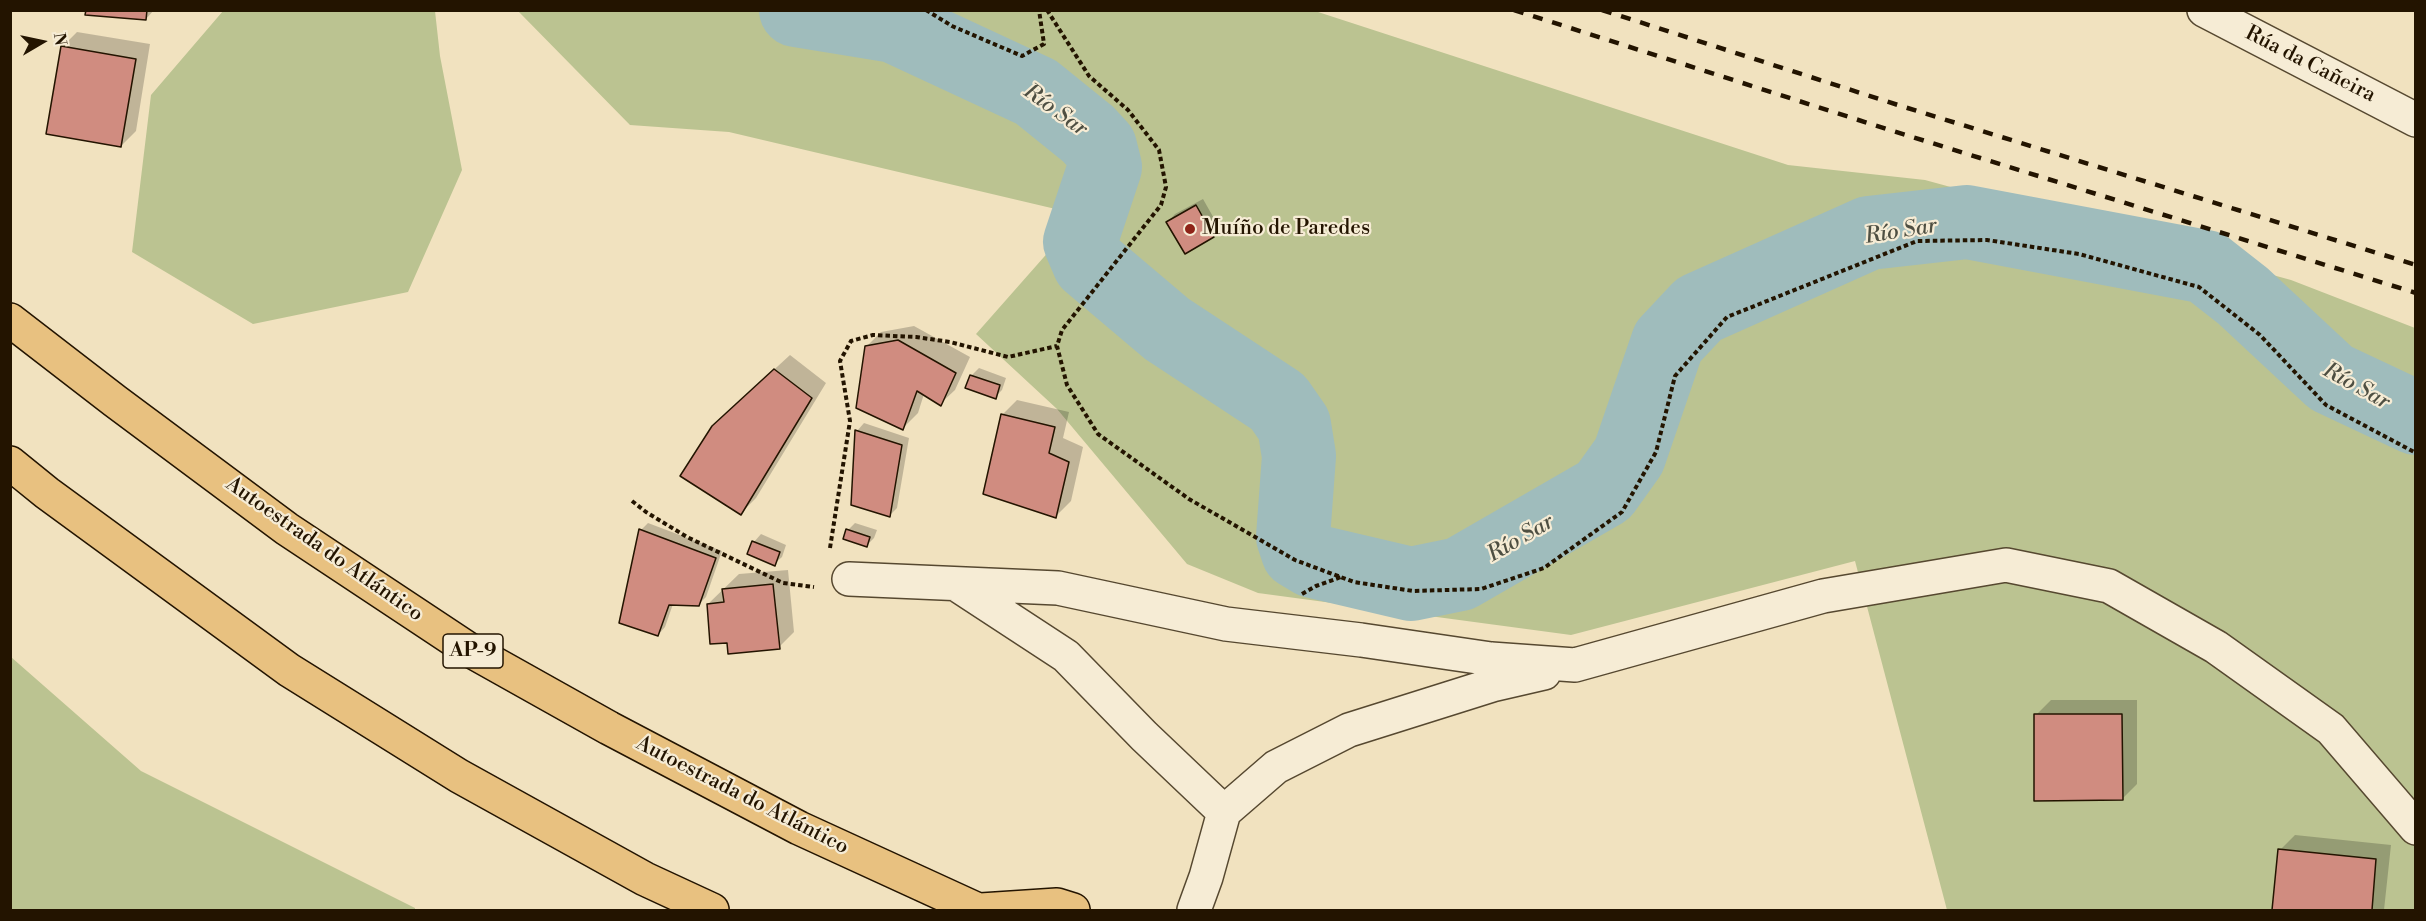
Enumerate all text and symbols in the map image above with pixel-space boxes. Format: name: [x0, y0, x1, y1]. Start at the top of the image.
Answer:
north arrow: [12, 12, 72, 72]
street label: Rúa da Cañeira: [2241, 21, 2379, 109]
text: N: [49, 31, 71, 47]
water label: Río Sar: [1018, 79, 1092, 143]
water label: Río Sar: [1863, 213, 1939, 251]
place label: Muíño de Paredes: [1202, 216, 1370, 242]
marker: Muíño de Paredes: [1183, 222, 1197, 236]
water label: Río Sar: [2318, 358, 2394, 416]
street label: Autoestrada do Atlántico: [220, 472, 428, 628]
water label: Río Sar: [1483, 509, 1559, 569]
road number: AP-9: [443, 634, 503, 668]
street label: Autoestrada do Atlántico: [631, 731, 853, 861]

